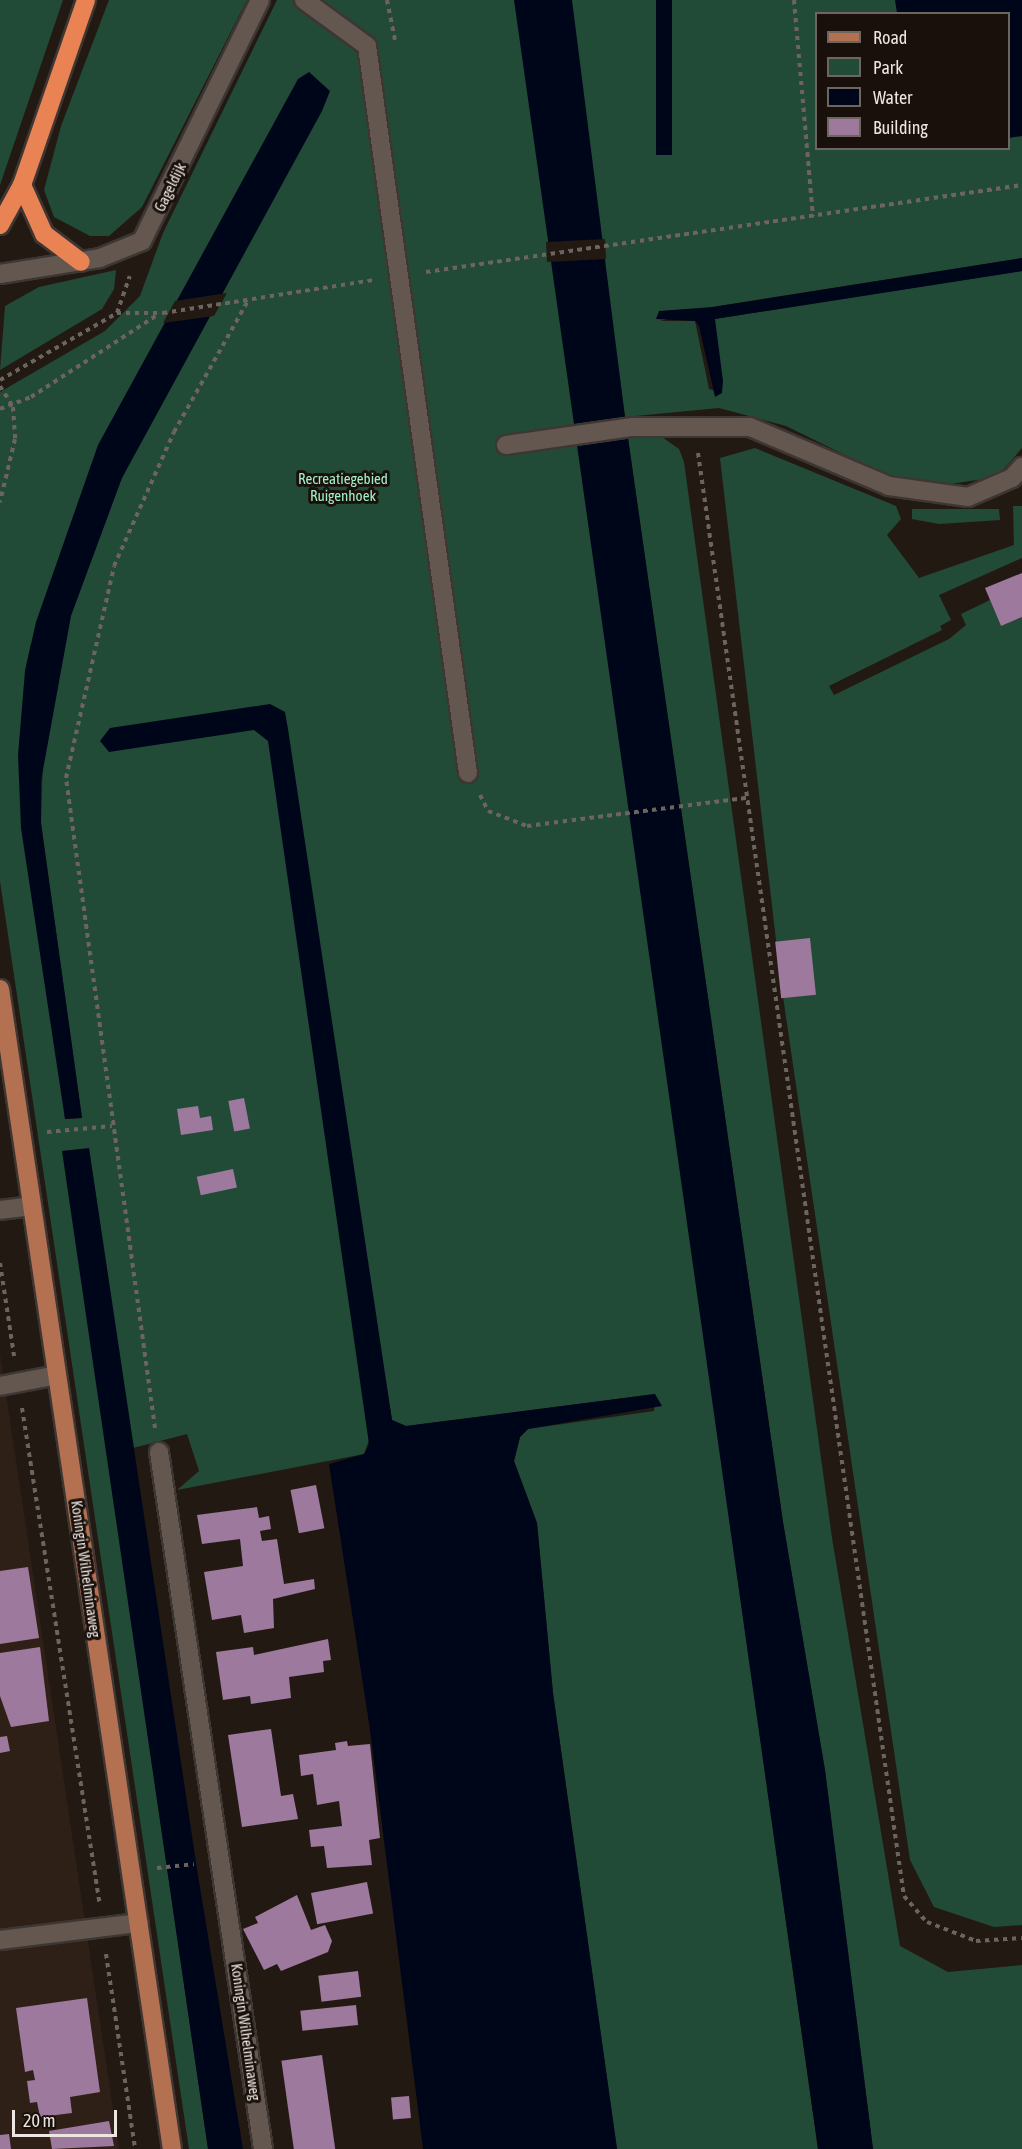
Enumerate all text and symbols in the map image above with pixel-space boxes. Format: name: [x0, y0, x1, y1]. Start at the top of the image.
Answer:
legend: [815, 12, 1010, 150]
text: Road: [873, 27, 907, 48]
text: Park: [873, 57, 903, 78]
text: Water: [873, 87, 912, 108]
text: Building: [873, 117, 928, 138]
street label: Gageldijk: [150, 160, 190, 214]
park label: Recreatiegebied Ruigenhoek: [298, 469, 388, 504]
street label: Koningin Wilhelminaweg: [67, 1499, 105, 1639]
street label: Koningin Wilhelminaweg: [227, 1962, 265, 2102]
scale bar: [15, 2098, 120, 2136]
text: 20 m: [23, 2110, 55, 2131]

